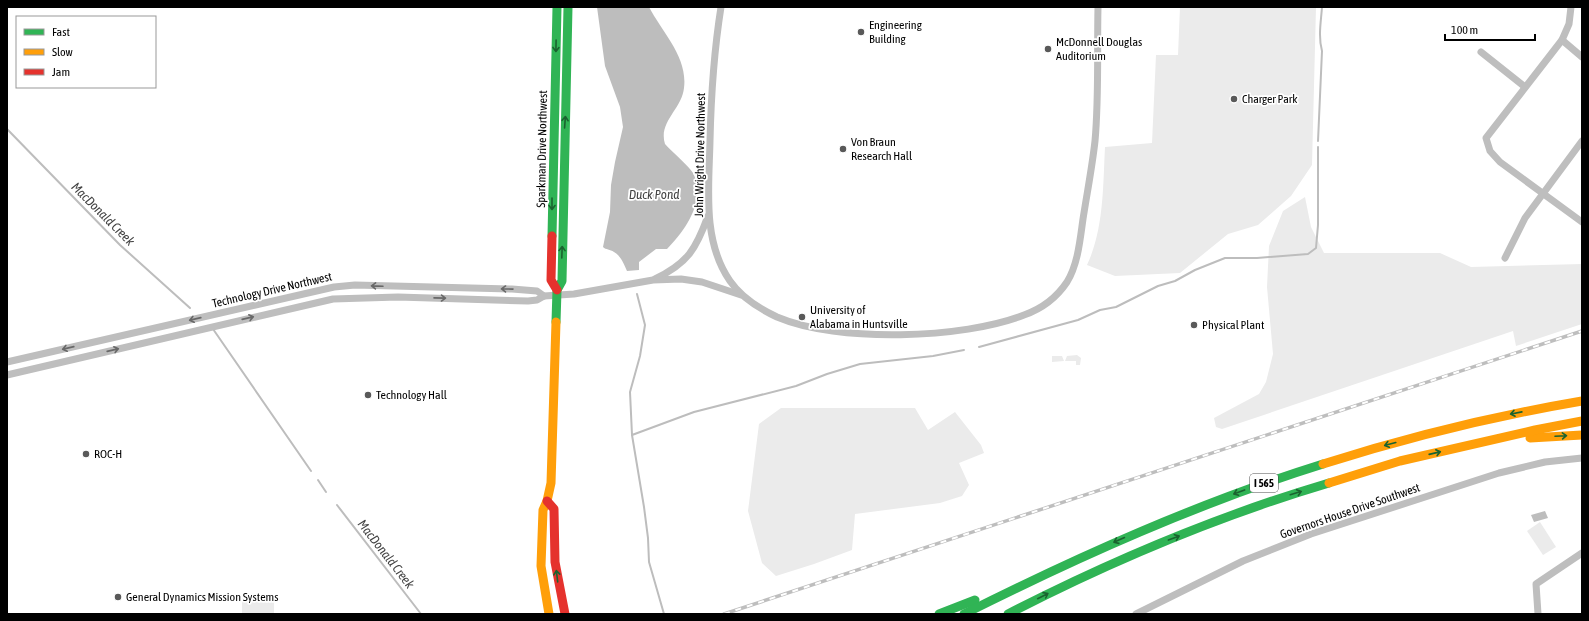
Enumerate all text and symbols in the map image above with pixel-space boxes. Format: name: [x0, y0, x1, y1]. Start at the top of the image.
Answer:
legend: [16, 16, 156, 88]
scale bar: [1445, 16, 1535, 42]
place label: Engineering Building: [869, 18, 923, 46]
text: 100 m: [1451, 23, 1478, 37]
text: Fast: [52, 25, 70, 39]
marker: Engineering Building: [856, 27, 866, 37]
place label: McDonnell Douglas Auditorium: [1056, 35, 1142, 63]
one-way arrow: [553, 39, 560, 52]
marker: McDonnell Douglas Auditorium: [1043, 44, 1053, 54]
text: Slow: [52, 45, 73, 59]
text: Jam: [52, 65, 70, 79]
street label: Sparkman Drive Northwest: [534, 90, 550, 208]
street label: John Wright Drive Northwest: [692, 92, 708, 217]
place label: Charger Park: [1242, 92, 1298, 106]
marker: Charger Park: [1229, 94, 1239, 104]
one-way arrow: [561, 116, 568, 129]
place label: Von Braun Research Hall: [851, 135, 913, 163]
marker: Von Braun Research Hall: [838, 144, 848, 154]
water label: MacDonald Creek: [68, 179, 138, 249]
water label: Duck Pond: [629, 187, 679, 202]
one-way arrow: [548, 197, 556, 210]
one-way arrow: [559, 246, 566, 259]
street label: Technology Drive Northwest: [211, 269, 334, 311]
one-way arrow: [371, 282, 384, 290]
one-way arrow: [501, 286, 514, 293]
one-way arrow: [433, 295, 446, 302]
place label: University of Alabama in Huntsville: [810, 303, 908, 331]
marker: University of Alabama in Huntsville: [797, 312, 807, 322]
one-way arrow: [241, 314, 254, 322]
one-way arrow: [189, 315, 202, 323]
place label: Physical Plant: [1202, 318, 1265, 332]
marker: Physical Plant: [1189, 320, 1199, 330]
one-way arrow: [62, 345, 75, 353]
one-way arrow: [106, 345, 119, 353]
place label: Technology Hall: [376, 388, 448, 402]
marker: Technology Hall: [363, 390, 373, 400]
one-way arrow: [1510, 410, 1523, 418]
one-way arrow: [1554, 433, 1567, 440]
one-way arrow: [1384, 441, 1397, 448]
place label: ROC-H: [94, 447, 122, 461]
marker: ROC-H: [81, 449, 91, 459]
one-way arrow: [1428, 449, 1441, 457]
road number: I 565: [1250, 474, 1278, 492]
street label: Governors House Drive Southwest: [1278, 480, 1422, 542]
one-way arrow: [1233, 489, 1246, 496]
one-way arrow: [1289, 489, 1302, 496]
water label: MacDonald Creek: [355, 517, 418, 592]
one-way arrow: [1168, 533, 1180, 541]
one-way arrow: [1113, 537, 1125, 545]
one-way arrow: [553, 570, 561, 583]
place label: General Dynamics Mission Systems: [126, 590, 278, 604]
marker: General Dynamics Mission Systems: [113, 592, 123, 602]
one-way arrow: [1036, 592, 1048, 599]

